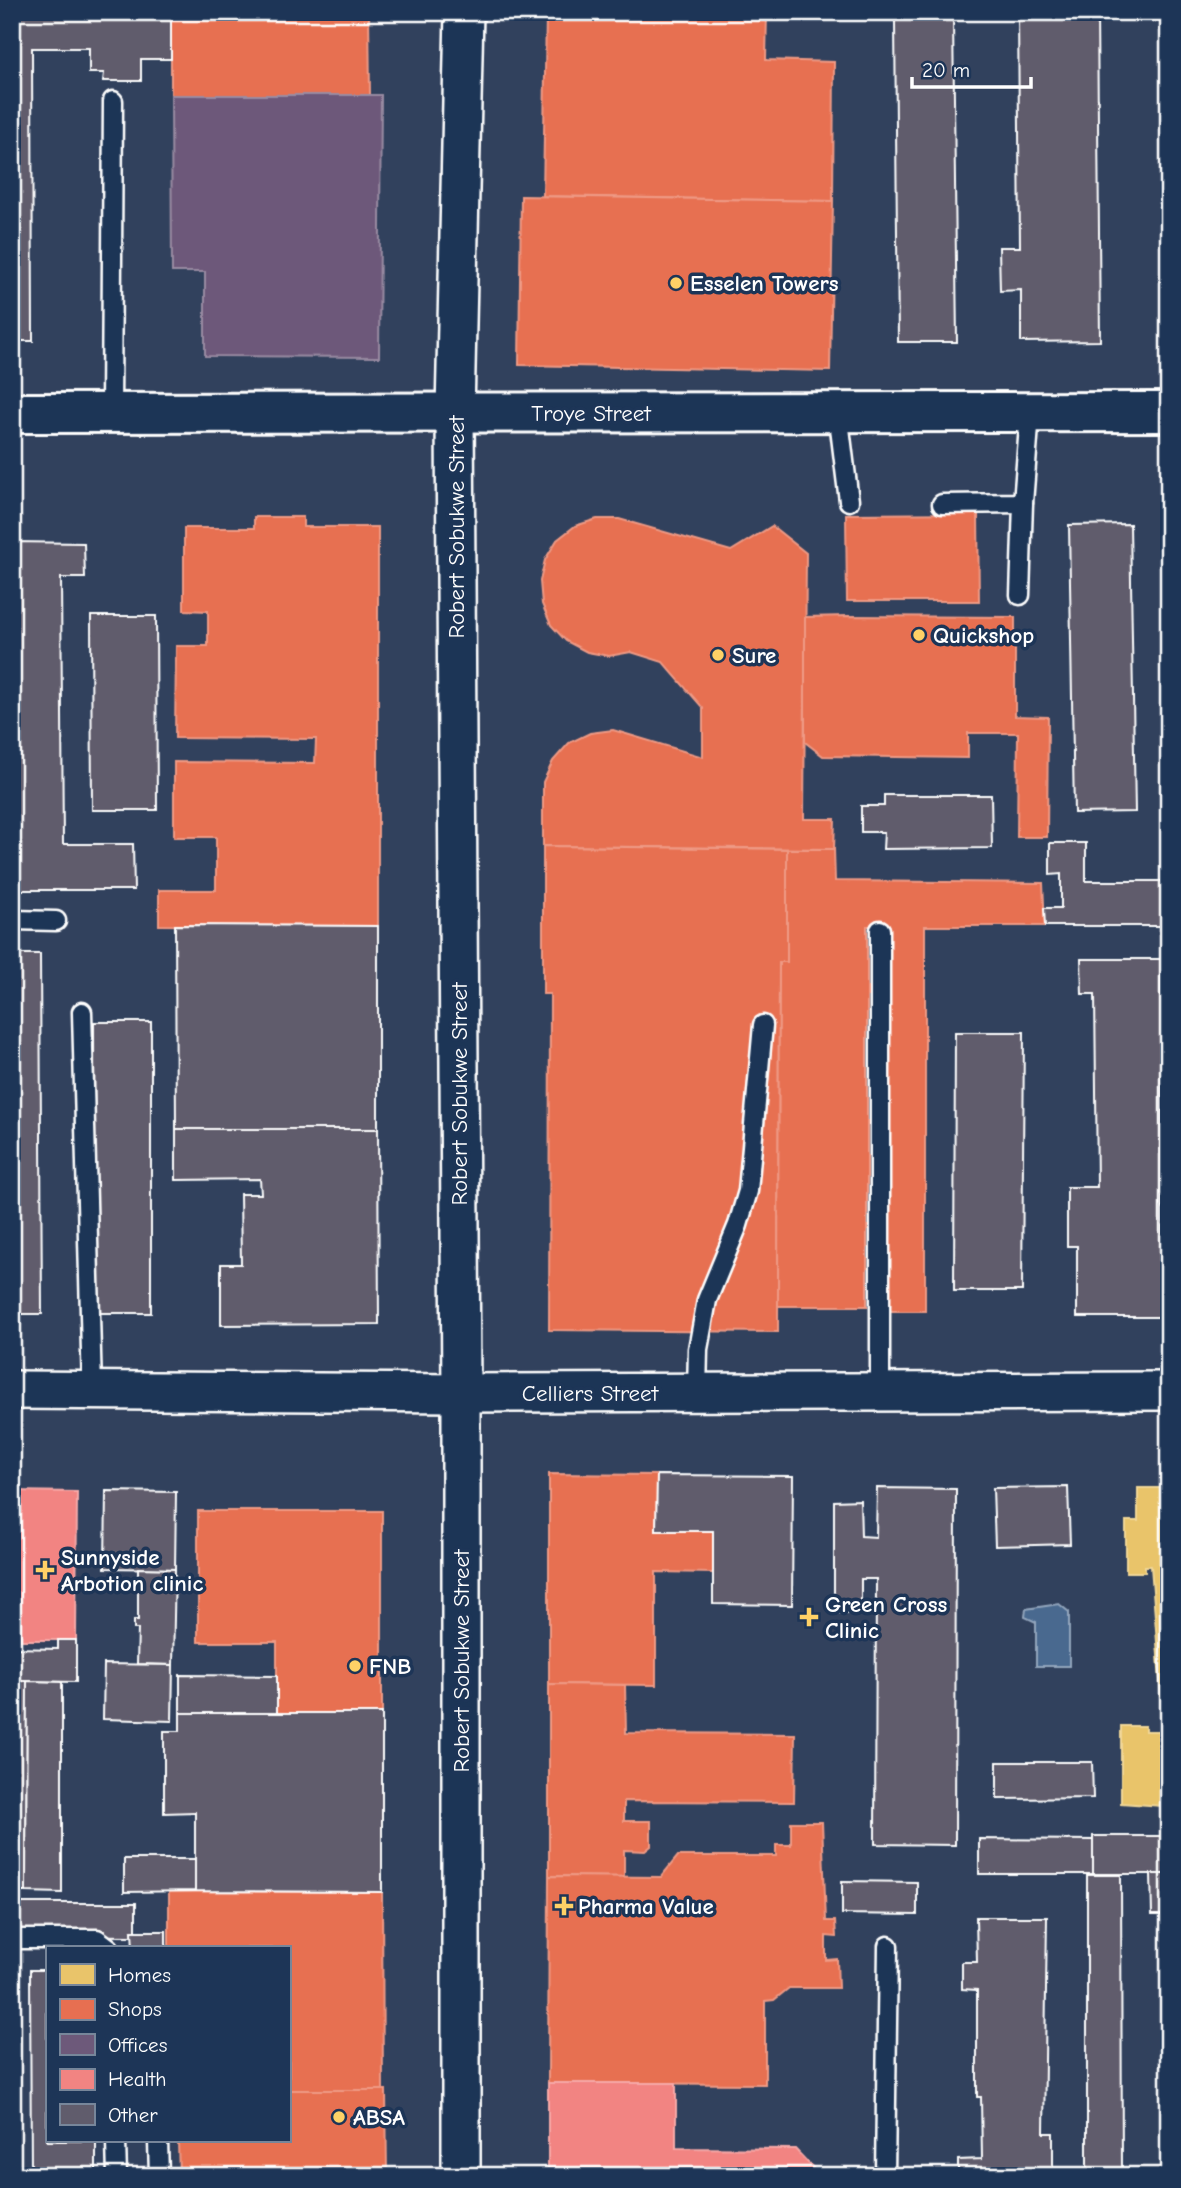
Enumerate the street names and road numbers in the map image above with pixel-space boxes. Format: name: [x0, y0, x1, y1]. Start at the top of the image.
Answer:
street label: Troye Street: [531, 400, 652, 427]
street label: Robert Sobukwe Street: [443, 414, 470, 639]
street label: Robert Sobukwe Street: [446, 981, 473, 1206]
street label: Celliers Street: [522, 1380, 660, 1407]
street label: Robert Sobukwe Street: [448, 1548, 475, 1773]

